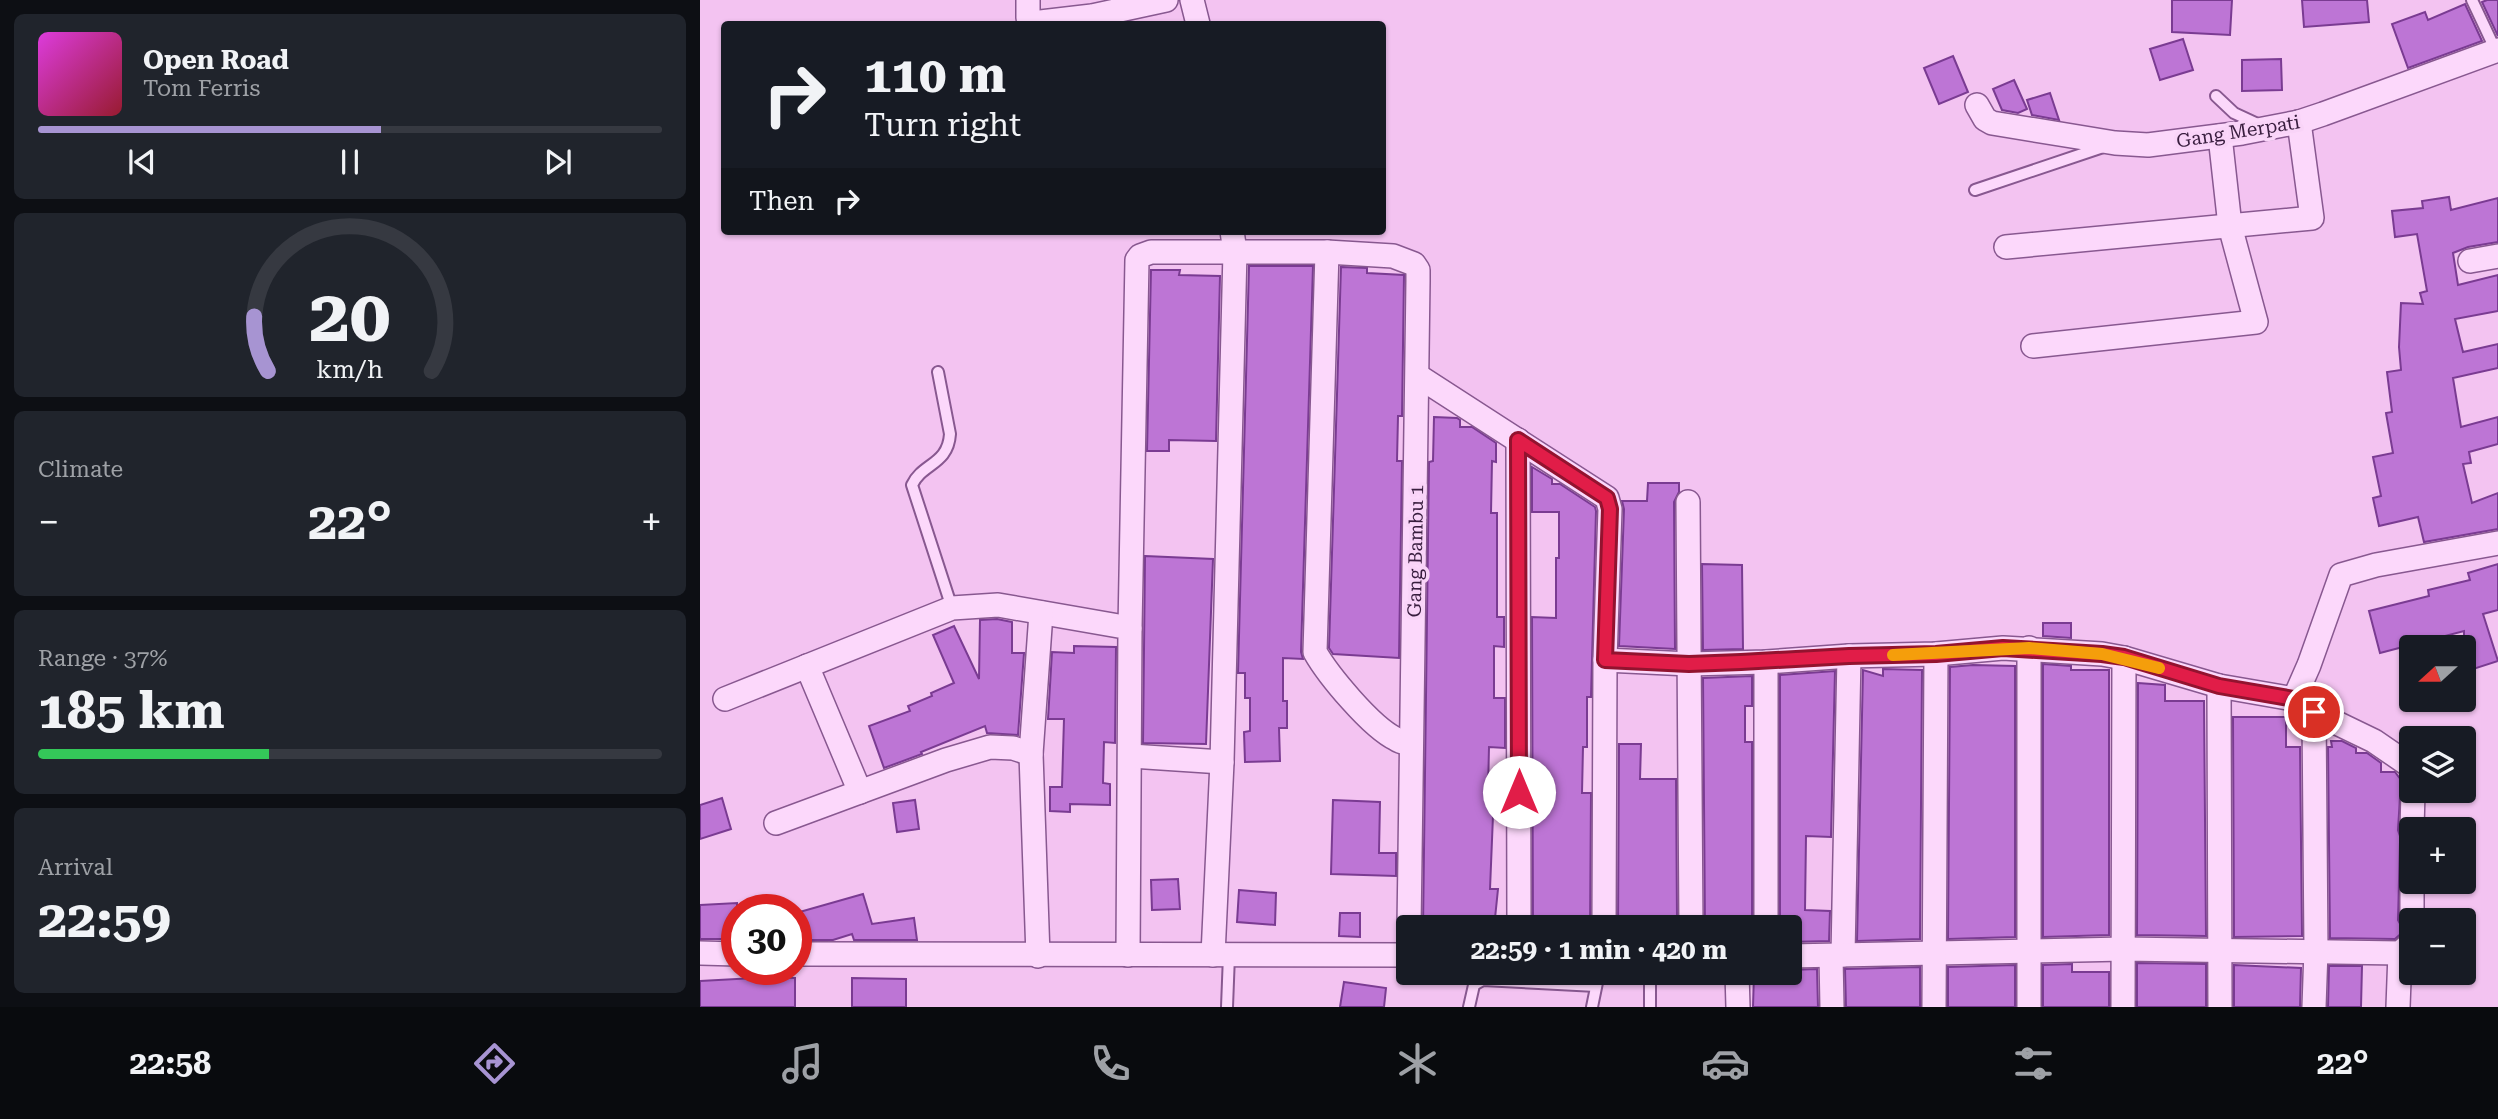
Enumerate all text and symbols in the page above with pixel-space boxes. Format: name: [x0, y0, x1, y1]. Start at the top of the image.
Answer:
text: Open Road: [143, 45, 289, 75]
text: 110 m: [864, 47, 1006, 104]
icon: right: [749, 49, 840, 140]
text: Tom Ferris: [143, 75, 260, 102]
text: Turn right: [864, 106, 1021, 144]
street label: Gang Merpati: [2175, 110, 2302, 153]
icon: previous: [123, 143, 161, 181]
icon: pause: [331, 143, 369, 181]
icon: next: [539, 143, 577, 181]
icon: right: [828, 182, 866, 220]
text: Then: [749, 186, 814, 216]
text: 20: [309, 274, 391, 359]
text: km/h: [317, 355, 383, 384]
text: Climate: [38, 456, 123, 483]
street label: Gang Bambu 1: [1403, 484, 1428, 618]
text: 22°: [308, 491, 392, 552]
text: −: [38, 500, 59, 544]
text: +: [641, 500, 662, 544]
north arrow: [2399, 635, 2476, 712]
map controls: [2399, 635, 2476, 985]
text: Range · 37%: [38, 645, 167, 672]
text: 185 km: [38, 680, 225, 741]
pin: [2284, 682, 2344, 742]
icon: arrive: [2295, 693, 2333, 731]
button: layers: [2399, 726, 2476, 803]
position arrow: [1482, 755, 1556, 829]
button: +: [2399, 817, 2476, 894]
text: Arrival: [38, 854, 113, 881]
text: 22:59: [38, 889, 171, 950]
speed limit sign: 30: [721, 894, 812, 985]
button: −: [2399, 908, 2476, 985]
text: 22:59 · 1 min · 420 m: [1471, 935, 1727, 965]
icon: directions: [470, 1039, 519, 1088]
icon: music: [778, 1039, 827, 1088]
icon: phone: [1086, 1039, 1135, 1088]
icon: climate: [1393, 1039, 1442, 1088]
icon: car: [1701, 1039, 1750, 1088]
icon: filters: [2009, 1039, 2058, 1088]
text: 22:58: [129, 1044, 211, 1082]
text: 22°: [2317, 1044, 2369, 1082]

